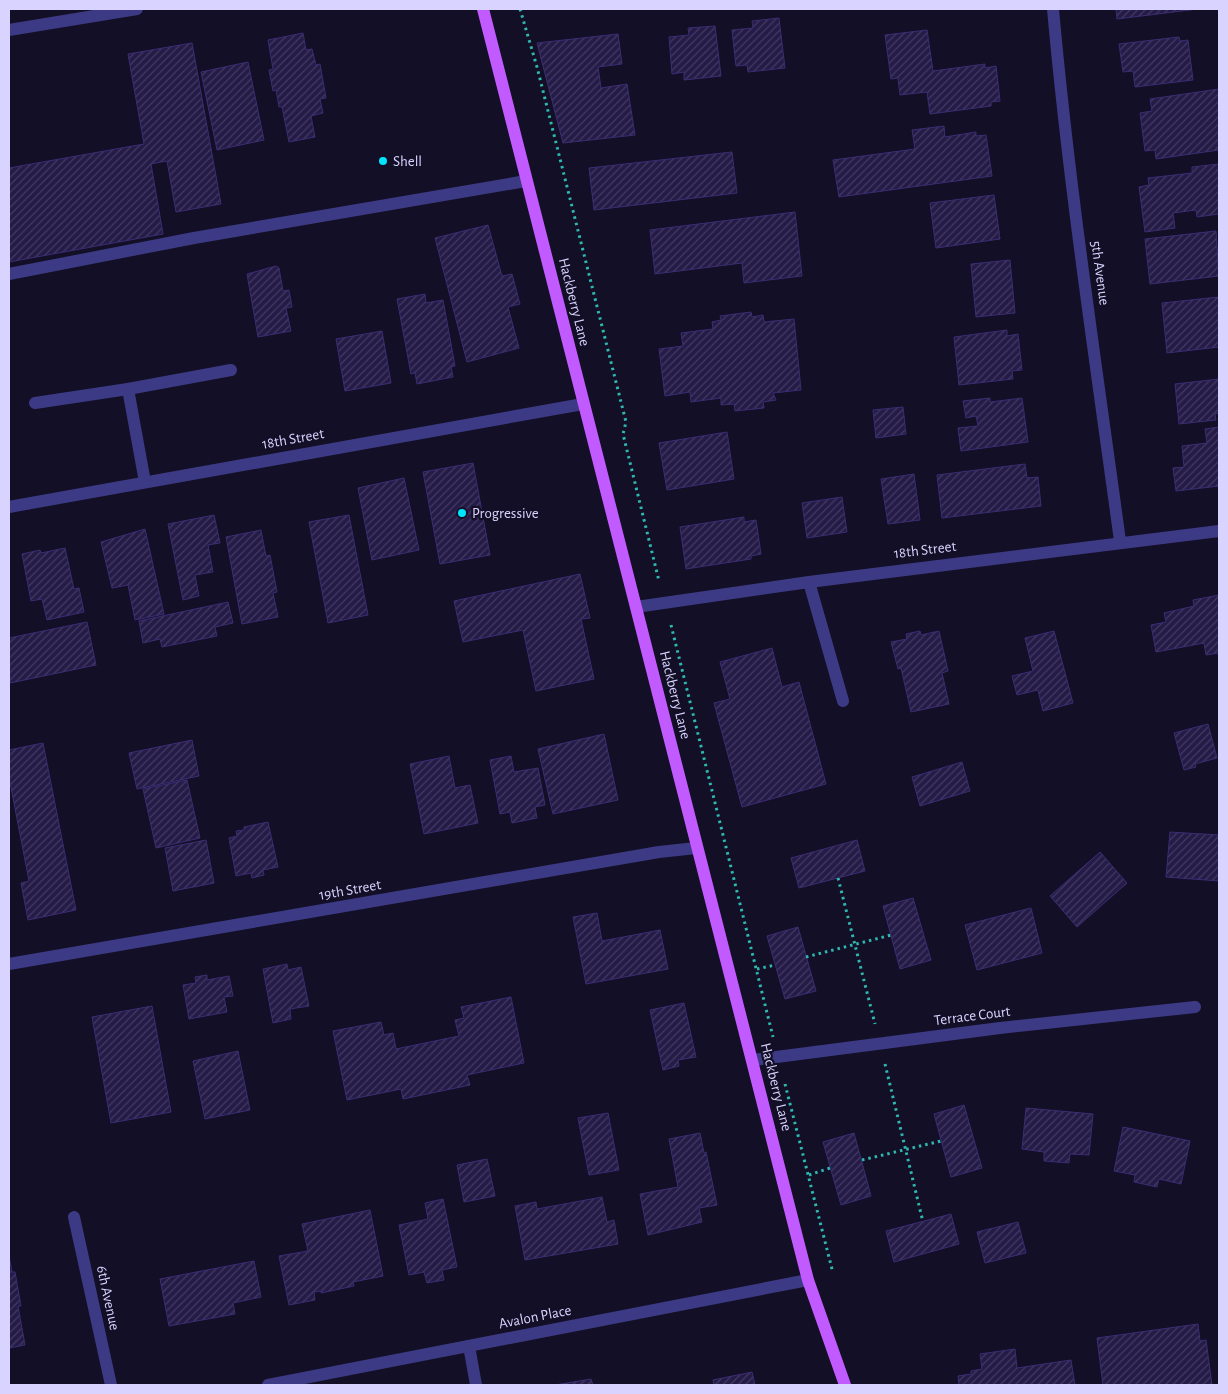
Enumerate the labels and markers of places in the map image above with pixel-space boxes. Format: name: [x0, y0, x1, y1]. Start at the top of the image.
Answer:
place label: Shell: [393, 154, 422, 169]
marker: Shell: [377, 155, 389, 167]
place label: Progressive: [472, 506, 539, 521]
marker: Progressive: [456, 507, 468, 519]

